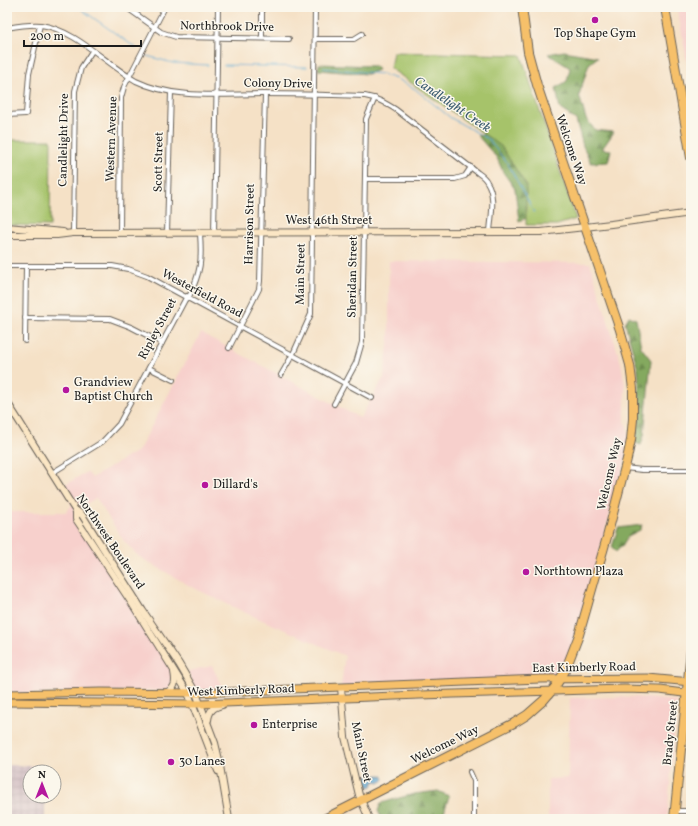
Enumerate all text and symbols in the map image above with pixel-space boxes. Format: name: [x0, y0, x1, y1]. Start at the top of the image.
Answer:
marker: Top Shape Gym: [590, 15, 600, 25]
street label: Northbrook Drive: [180, 18, 275, 36]
scale bar: [24, 22, 141, 48]
place label: Top Shape Gym: [554, 26, 637, 42]
text: 200 m: [30, 29, 64, 45]
water label: Candlelight Creek: [410, 73, 494, 137]
street label: Colony Drive: [244, 75, 313, 93]
street label: Candlelight Drive: [55, 93, 73, 187]
street label: Western Avenue: [103, 96, 121, 182]
street label: Welcome Way: [551, 113, 591, 188]
street label: Scott Street: [150, 132, 168, 192]
street label: Harrison Street: [241, 183, 259, 265]
street label: West 46th Street: [286, 213, 372, 229]
street label: Sheridan Street: [344, 236, 362, 318]
street label: Main Street: [292, 243, 310, 305]
street label: Westerfield Road: [159, 266, 246, 322]
street label: Ripley Street: [135, 295, 181, 363]
place label: Grandview Baptist Church: [74, 375, 153, 405]
marker: Grandview Baptist Church: [61, 385, 71, 395]
street label: Welcome Way: [594, 436, 626, 512]
place label: Dillard's: [213, 477, 258, 493]
marker: Dillard's: [200, 480, 210, 490]
street label: Northwest Boulevard: [72, 491, 148, 593]
place label: Northtown Plaza: [534, 564, 623, 580]
marker: Northtown Plaza: [521, 567, 531, 577]
street label: East Kimberly Road: [532, 659, 636, 677]
street label: West Kimberly Road: [187, 681, 295, 701]
street label: Brady Street: [660, 700, 682, 766]
place label: Enterprise: [262, 717, 318, 733]
marker: Enterprise: [249, 720, 259, 730]
street label: Main Street: [347, 720, 375, 784]
street label: Welcome Way: [408, 721, 482, 768]
place label: 30 Lanes: [179, 754, 225, 770]
marker: 30 Lanes: [166, 757, 176, 767]
north arrow: [22, 764, 62, 804]
text: N: [38, 768, 46, 783]

